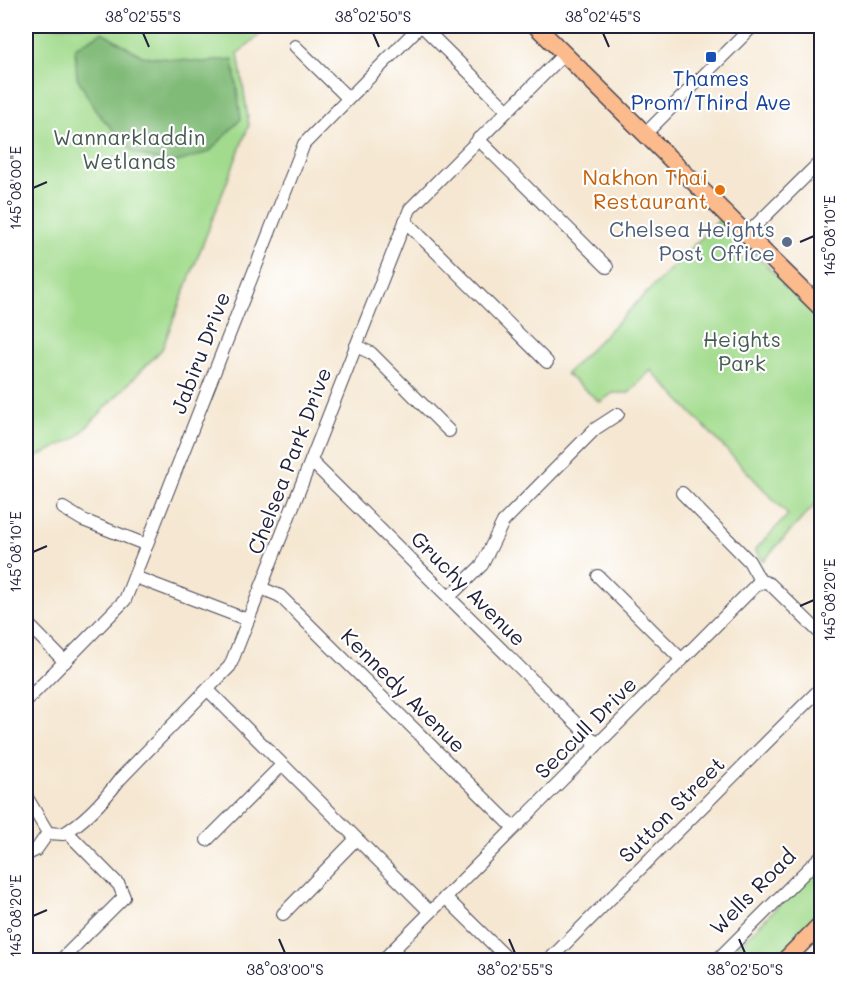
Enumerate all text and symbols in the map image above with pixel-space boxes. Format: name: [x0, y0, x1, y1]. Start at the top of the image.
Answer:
text: 38°02'55"S: [105, 6, 181, 26]
text: 38°02'50"S: [335, 6, 411, 26]
text: 38°02'45"S: [565, 6, 641, 26]
marker: Thames Prom/Third Ave: [704, 50, 718, 64]
place label: Thames Prom/Third Ave: [631, 64, 791, 115]
park label: Wannarkladdin Wetlands: [53, 123, 205, 174]
text: 145°08'00"E: [5, 146, 25, 230]
place label: Nakhon Thai Restaurant: [583, 163, 708, 214]
marker: Nakhon Thai Restaurant: [713, 183, 727, 197]
text: 145°08'10"E: [819, 195, 839, 277]
place label: Chelsea Heights Post Office: [609, 215, 775, 266]
marker: Chelsea Heights Post Office: [780, 235, 794, 249]
street label: Jabiru Drive: [164, 288, 235, 417]
park label: Heights Park: [703, 325, 781, 376]
street label: Chelsea Park Drive: [241, 363, 337, 558]
text: 145°08'10"E: [5, 511, 25, 593]
street label: Gruchy Avenue: [406, 525, 532, 651]
text: 145°08'20"E: [819, 558, 839, 642]
street label: Kennedy Avenue: [336, 622, 472, 758]
street label: Seccull Drive: [528, 670, 642, 784]
street label: Sutton Street: [612, 750, 730, 868]
street label: Wells Road: [703, 842, 801, 940]
text: 145°08'20"E: [5, 874, 25, 958]
text: 38°03'00"S: [246, 959, 324, 979]
text: 38°02'55"S: [477, 959, 553, 979]
text: 38°02'50"S: [707, 959, 783, 979]

